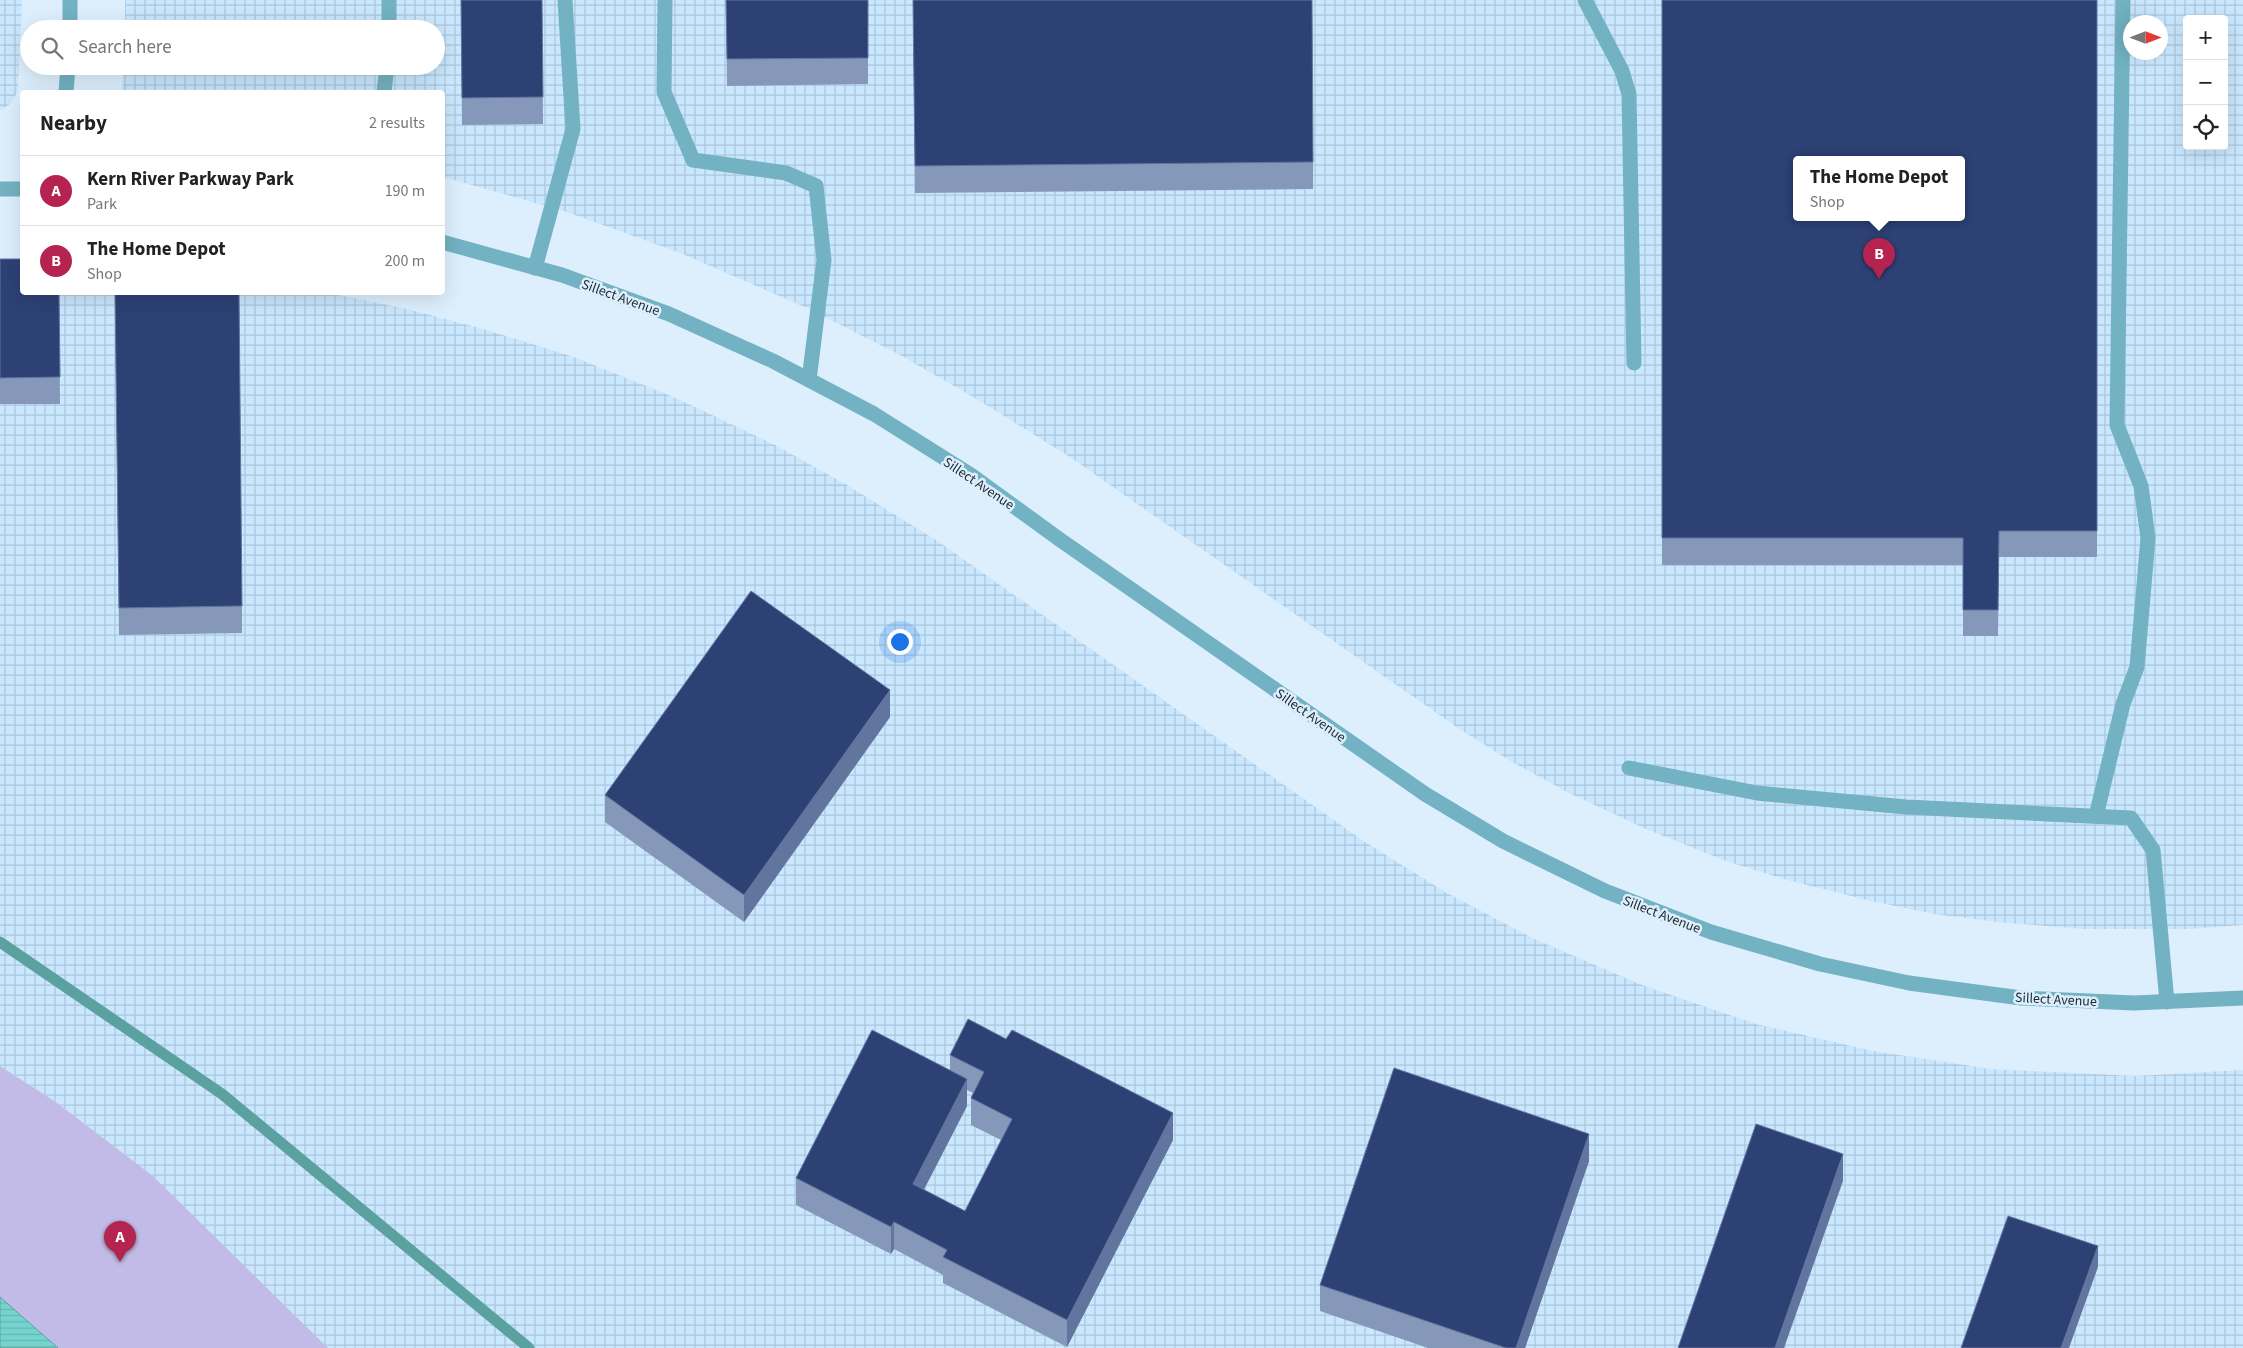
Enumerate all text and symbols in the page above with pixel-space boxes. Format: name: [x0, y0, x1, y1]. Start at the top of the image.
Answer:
north arrow: [2123, 15, 2168, 60]
map controls: [2183, 15, 2228, 150]
button: +: [2183, 15, 2228, 60]
search box: [20, 20, 445, 75]
icon: search: [38, 34, 66, 62]
text: Search here: [78, 34, 172, 61]
button: −: [2183, 60, 2228, 105]
button: locate: [2183, 105, 2228, 150]
text: Nearby: [40, 108, 107, 138]
text: 2 results: [369, 112, 425, 134]
popup: [1793, 156, 1965, 221]
text: The Home Depot: [1810, 164, 1948, 191]
text: Kern River Parkway Park: [87, 166, 294, 193]
text: A: [51, 180, 61, 202]
text: 190 m: [385, 180, 425, 202]
text: Shop: [1810, 191, 1845, 213]
text: Park: [87, 193, 117, 215]
text: The Home Depot: [87, 236, 225, 263]
pin: B: [1863, 238, 1895, 279]
text: B: [51, 250, 61, 272]
text: 200 m: [385, 250, 425, 272]
text: Shop: [87, 263, 122, 285]
street label: Sillect Avenue: [579, 275, 663, 321]
street label: Sillect Avenue: [939, 453, 1018, 515]
your location: [887, 629, 913, 655]
street label: Sillect Avenue: [1271, 684, 1350, 748]
street label: Sillect Avenue: [1620, 891, 1704, 939]
street label: Sillect Avenue: [2015, 988, 2097, 1012]
pin: A: [104, 1221, 136, 1262]

